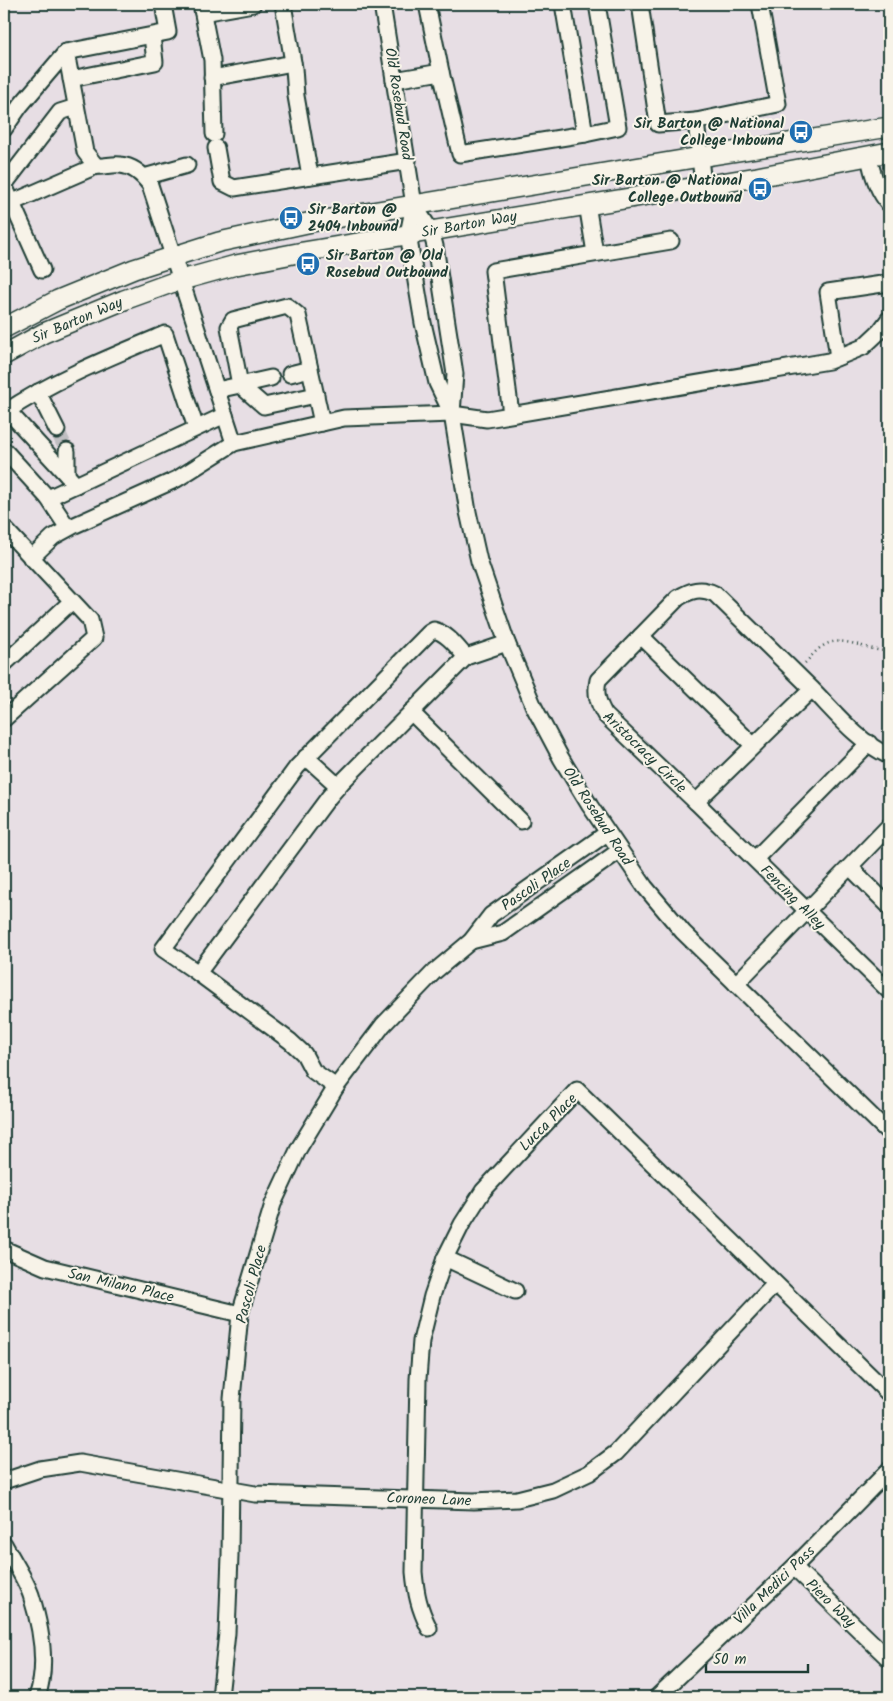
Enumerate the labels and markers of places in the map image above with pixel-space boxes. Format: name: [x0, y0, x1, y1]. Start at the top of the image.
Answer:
place label: Sir Barton @ National College Inbound: [634, 112, 785, 153]
bus stop icon: Sir Barton @ National College Inbound: [788, 119, 814, 145]
place label: Sir Barton @ National College Outbound: [592, 169, 743, 210]
bus stop icon: Sir Barton @ National College Outbound: [747, 176, 773, 202]
place label: Sir Barton @ 2404 Inbound: [308, 198, 399, 239]
bus stop icon: Sir Barton @ 2404 Inbound: [278, 205, 304, 231]
place label: Sir Barton @ Old Rosebud Outbound: [326, 244, 449, 285]
bus stop icon: Sir Barton @ Old Rosebud Outbound: [295, 251, 321, 277]

